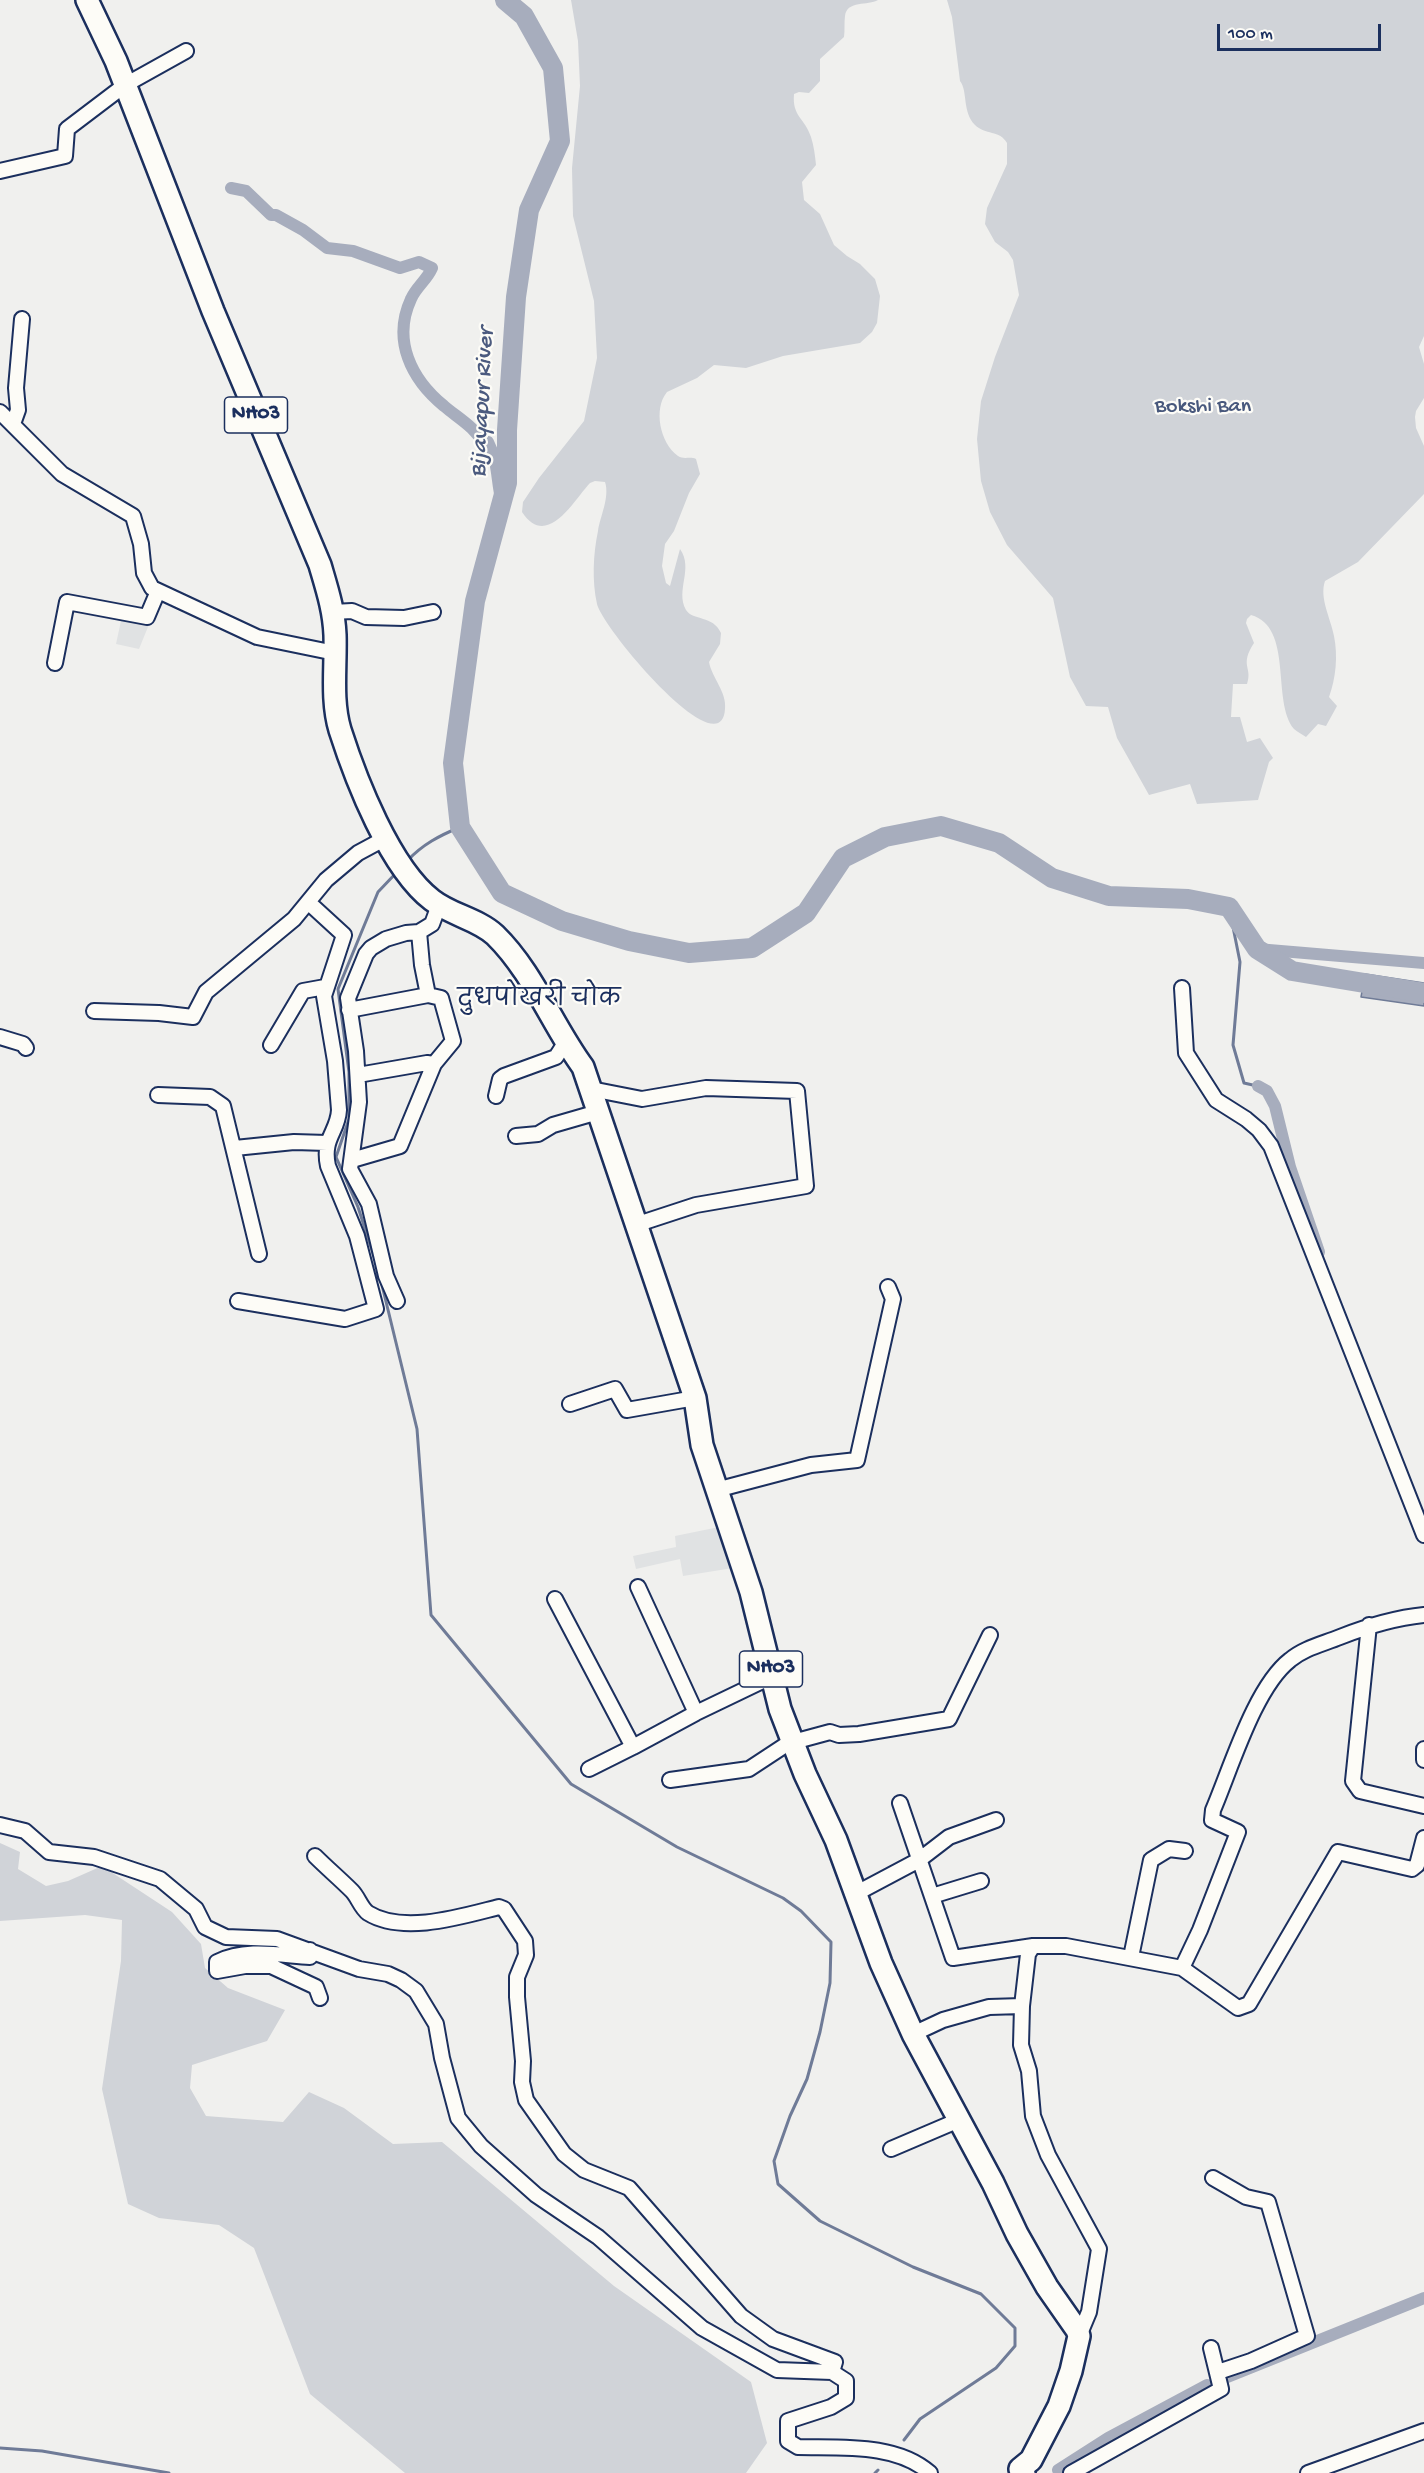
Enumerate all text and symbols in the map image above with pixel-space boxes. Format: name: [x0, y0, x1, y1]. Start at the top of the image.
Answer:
scale bar: [1220, 12, 1384, 50]
text: 100 m: [1228, 24, 1273, 45]
water label: Bijayapur River: [466, 328, 502, 478]
park label: Bokshi Ban: [1155, 395, 1251, 421]
road number: NH03: [224, 397, 288, 433]
district label: दुधपोखरी चोक: [457, 987, 621, 1015]
road number: NH03: [740, 1651, 802, 1687]

